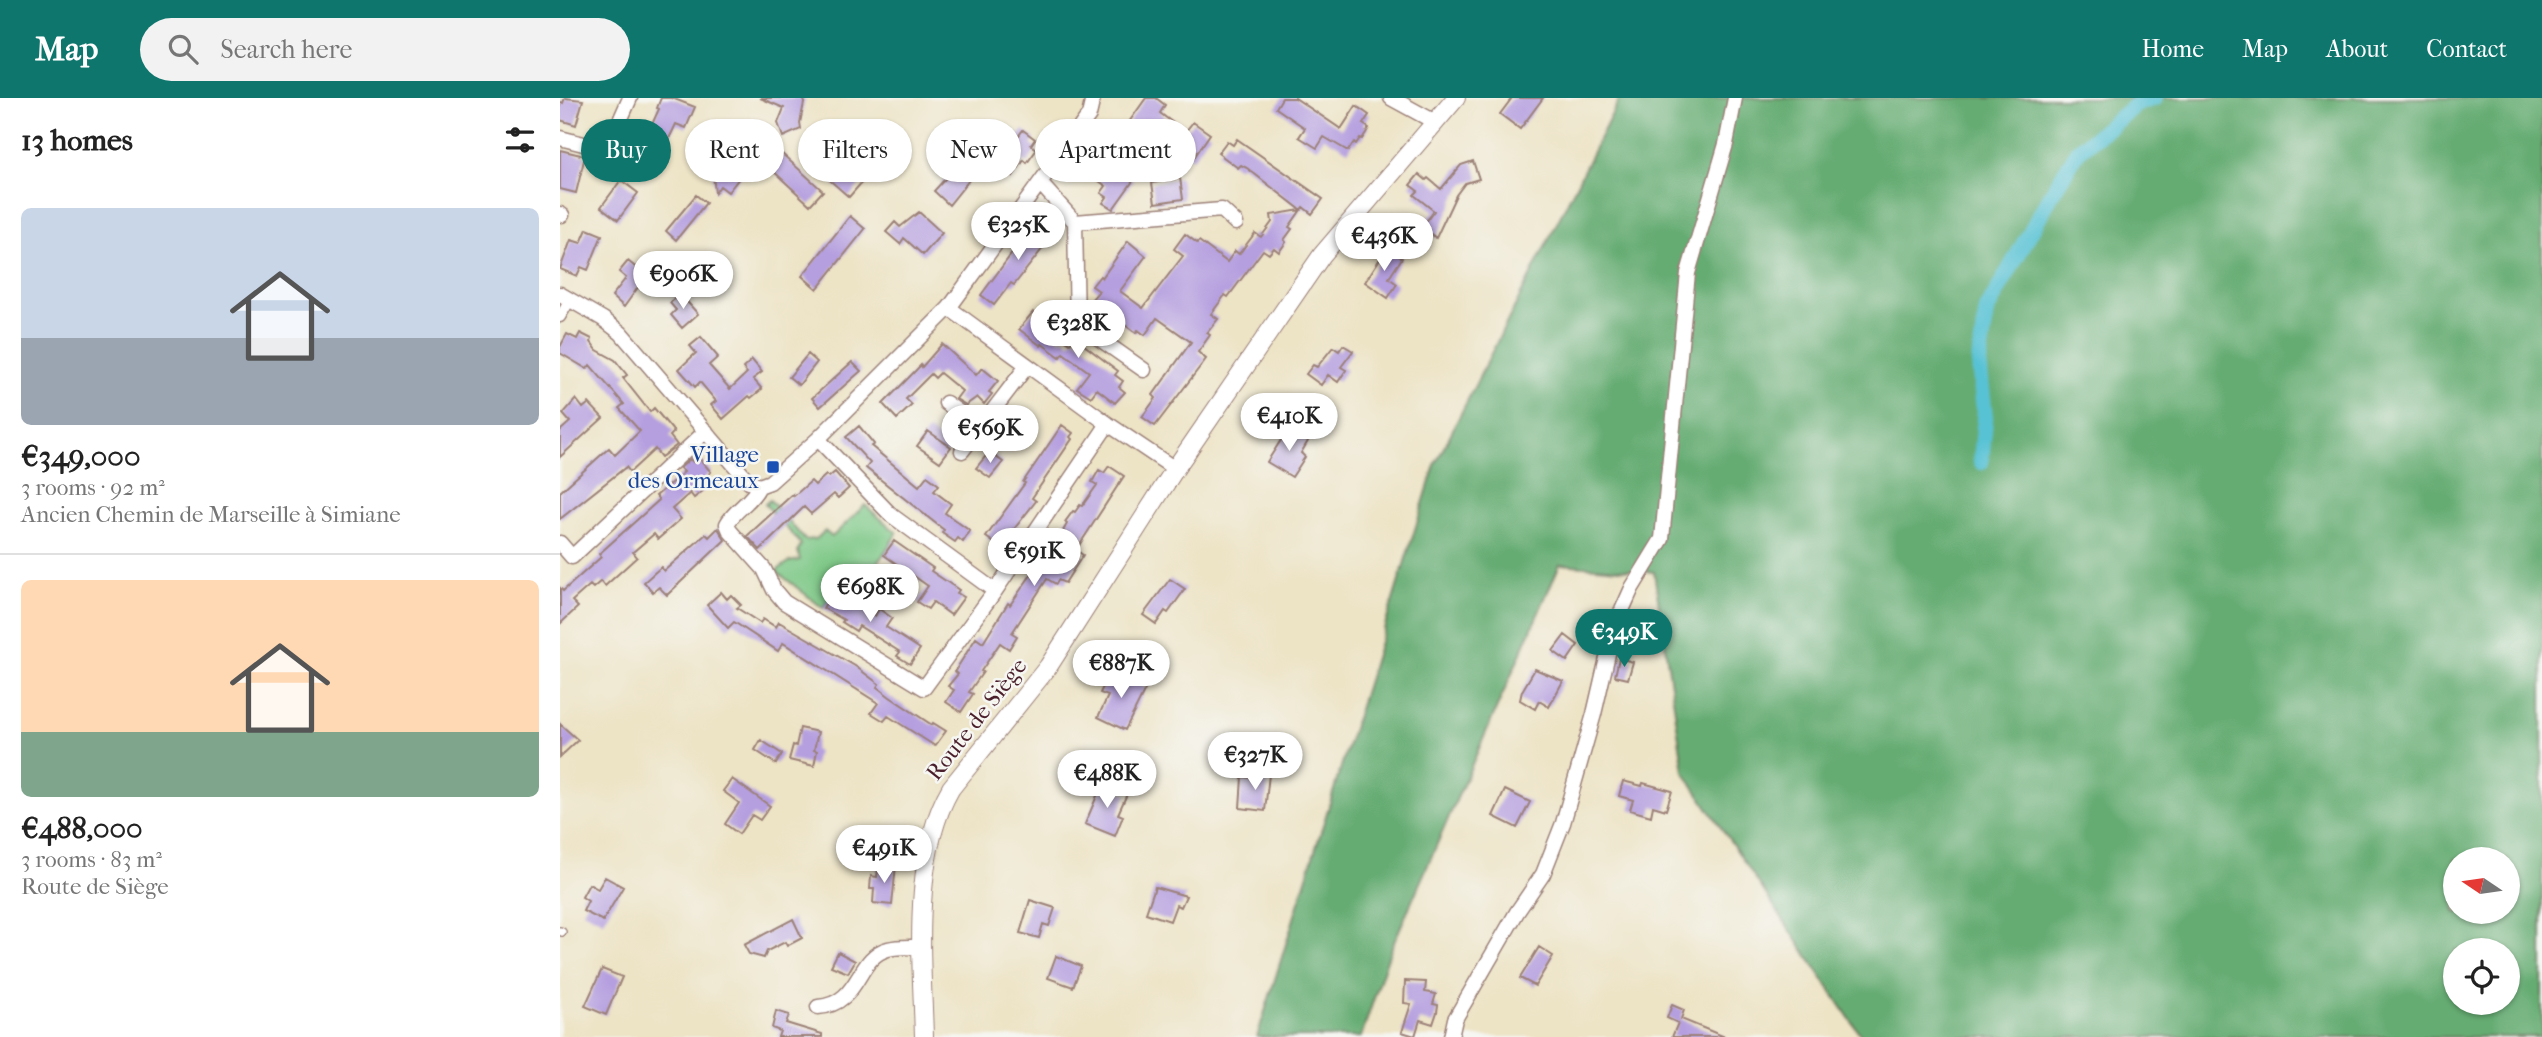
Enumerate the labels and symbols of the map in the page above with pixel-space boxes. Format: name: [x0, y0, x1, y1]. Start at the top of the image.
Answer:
pin: €325K: [969, 202, 1067, 262]
pin: €436K: [1335, 214, 1433, 273]
pin: €906K: [634, 252, 732, 311]
pin: €328K: [1029, 300, 1127, 360]
pin: €410K: [1240, 394, 1338, 453]
pin: €569K: [941, 406, 1039, 465]
place label: Village des Ormeaux: [628, 441, 759, 494]
marker: Village des Ormeaux: [765, 459, 781, 475]
pin: €591K: [985, 528, 1083, 588]
pin: €698K: [821, 564, 919, 624]
pin: €349K: [1575, 610, 1673, 669]
pin: €887K: [1072, 640, 1170, 700]
street label: Route de Siège: [920, 653, 1032, 786]
pin: €327K: [1206, 732, 1304, 792]
pin: €488K: [1058, 750, 1156, 810]
pin: €491K: [835, 826, 933, 885]
north arrow: [2443, 847, 2520, 924]

